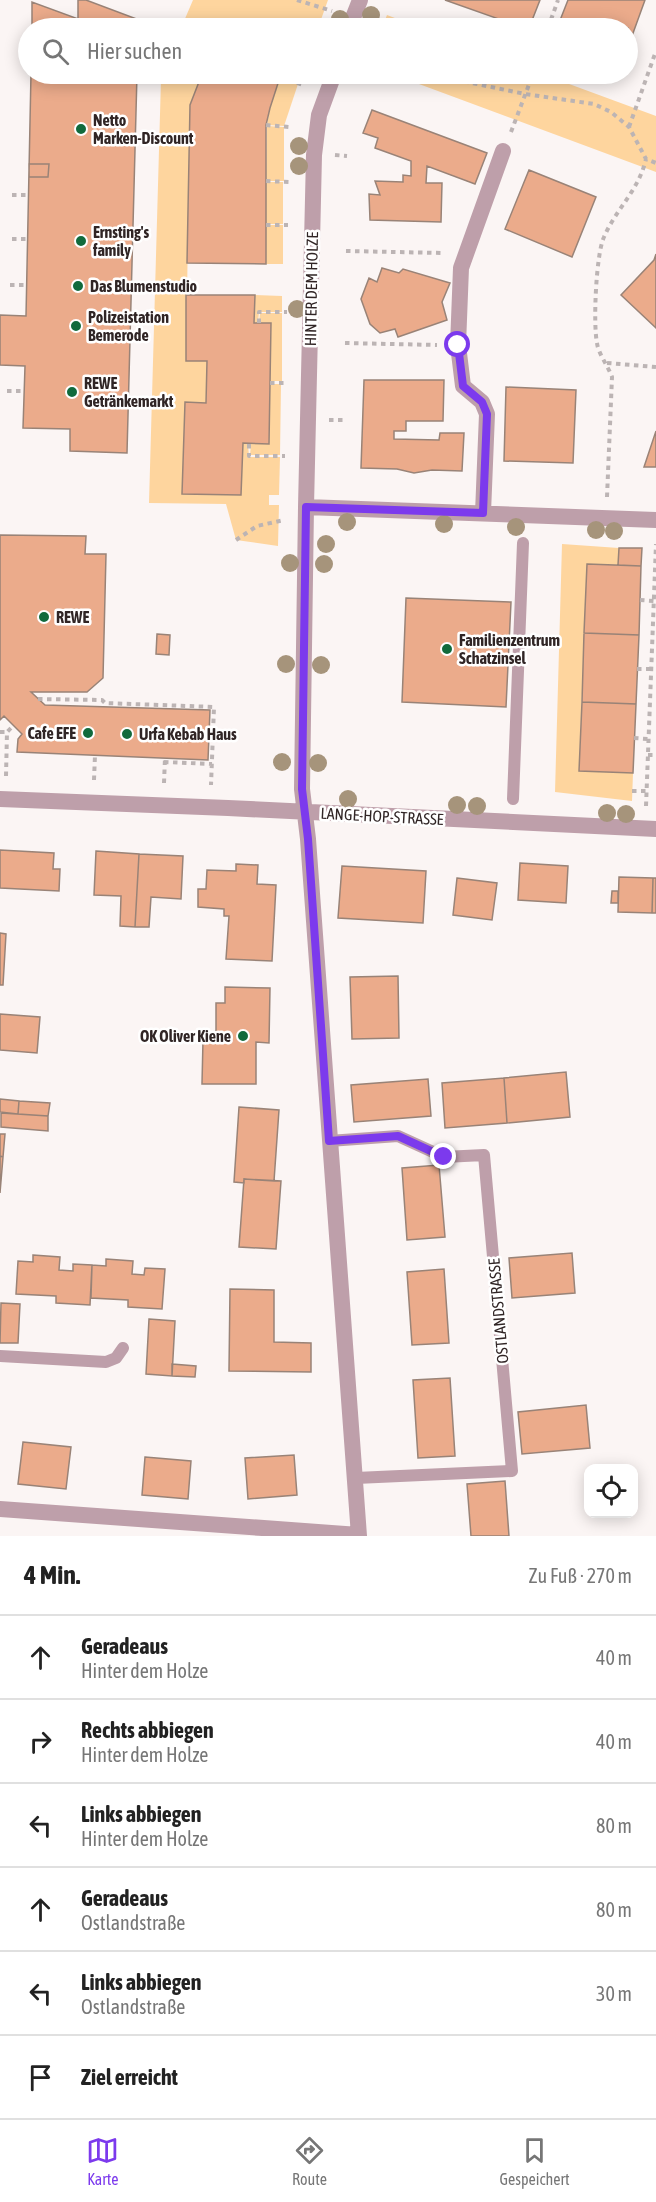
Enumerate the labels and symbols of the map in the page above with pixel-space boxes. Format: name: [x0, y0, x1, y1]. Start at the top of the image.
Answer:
place label: Netto Marken-Discount: [93, 111, 194, 147]
marker: Netto Marken-Discount: [74, 122, 88, 136]
place label: Ernsting's family: [92, 223, 149, 259]
street label: HINTER DEM HOLZE: [301, 231, 321, 346]
marker: Ernsting's family: [74, 234, 88, 248]
place label: Das Blumenstudio: [90, 277, 198, 295]
marker: Das Blumenstudio: [71, 279, 85, 293]
place label: Polizeistation Bemerode: [88, 308, 169, 344]
marker: Polizeistation Bemerode: [69, 319, 83, 333]
route start: [444, 331, 470, 357]
place label: REWE Getränkemarkt: [84, 374, 174, 410]
marker: REWE Getränkemarkt: [65, 385, 79, 399]
place label: REWE: [56, 608, 89, 626]
marker: REWE: [37, 610, 51, 624]
place label: Familienzentrum Schatzinsel: [459, 631, 560, 667]
marker: Familienzentrum Schatzinsel: [440, 642, 454, 656]
place label: Cafe EFE: [27, 724, 76, 742]
place label: Urfa Kebab Haus: [139, 725, 237, 743]
marker: Cafe EFE: [81, 726, 95, 740]
marker: Urfa Kebab Haus: [120, 727, 134, 741]
street label: LANGE-HOP-STRASSE: [320, 804, 444, 828]
place label: OK Oliver Kiene: [140, 1027, 231, 1045]
marker: OK Oliver Kiene: [236, 1029, 250, 1043]
route end: [430, 1143, 456, 1169]
street label: OSTLANDSTRASSE: [484, 1258, 512, 1364]

